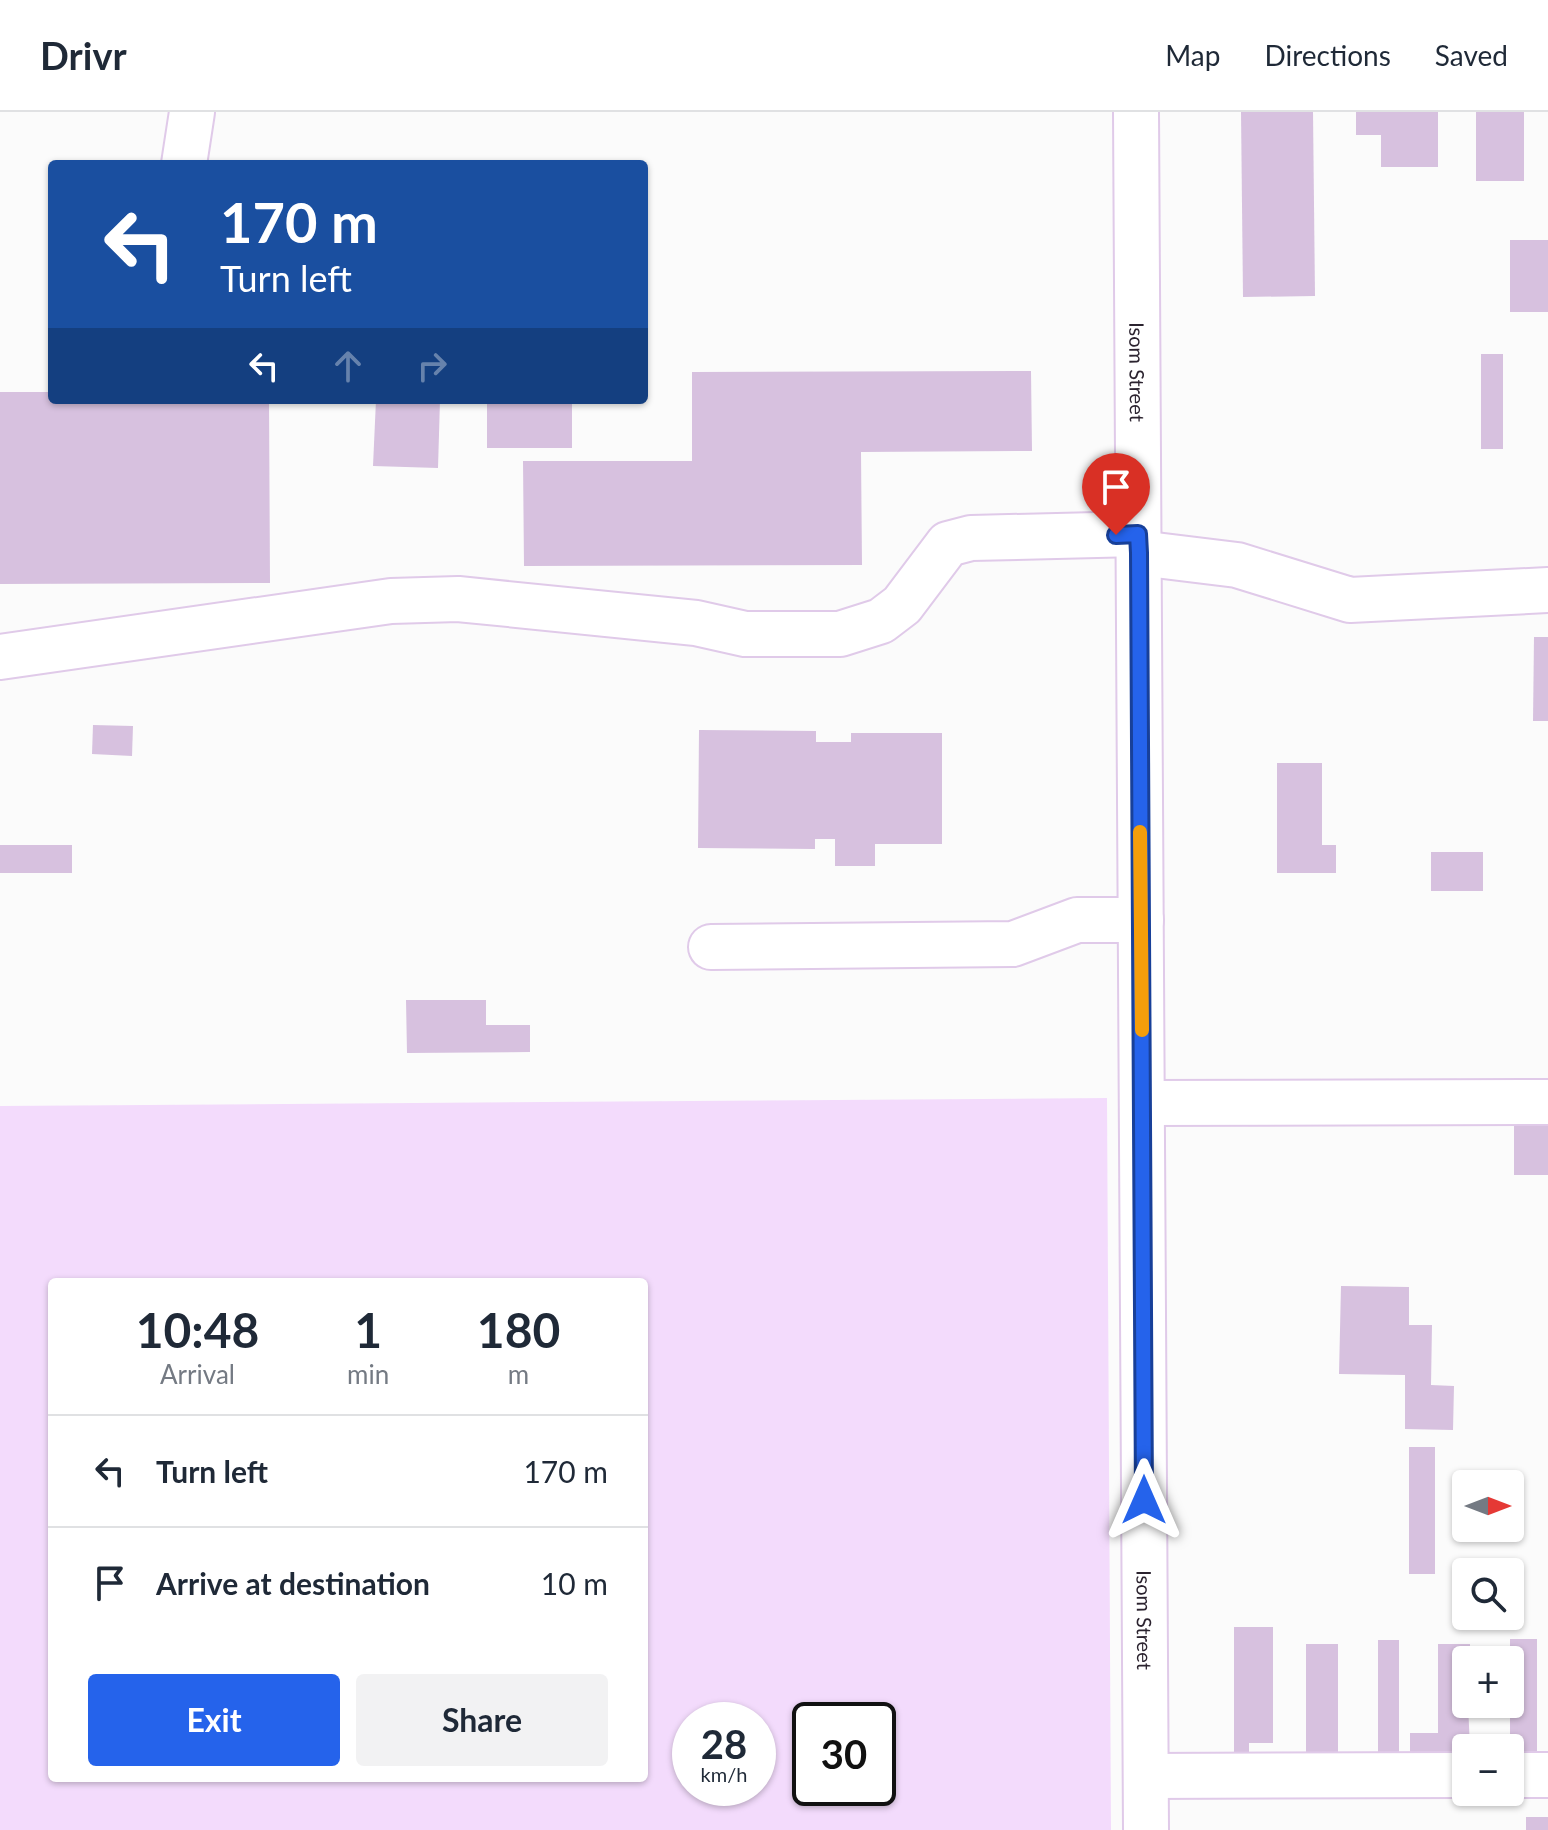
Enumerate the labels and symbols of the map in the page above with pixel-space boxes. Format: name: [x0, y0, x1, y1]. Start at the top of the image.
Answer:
street label: Isom Street: [1125, 322, 1150, 422]
pin: [1082, 453, 1150, 535]
position arrow: [1102, 1458, 1186, 1542]
north arrow: [1452, 1470, 1524, 1542]
street label: Isom Street: [1132, 1570, 1157, 1670]
speed limit sign: 30: [792, 1702, 896, 1806]

